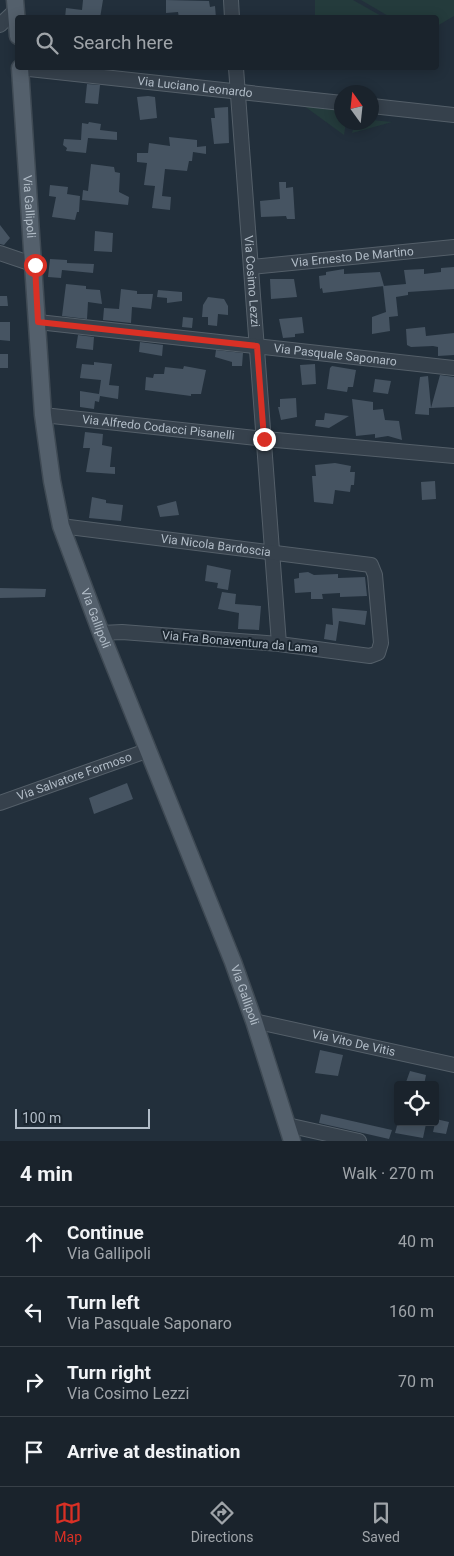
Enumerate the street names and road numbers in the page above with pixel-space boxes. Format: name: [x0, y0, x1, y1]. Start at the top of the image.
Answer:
street label: Via Luciano Leonardo: [137, 74, 253, 100]
street label: Via Gallipoli: [20, 175, 38, 239]
street label: Via Cosimo Lezzi: [242, 235, 262, 328]
street label: Via Ernesto De Martino: [291, 244, 414, 270]
street label: Via Pasquale Saponaro: [273, 341, 398, 369]
street label: Via Alfredo Codacci Pisanelli: [81, 412, 235, 443]
street label: Via Nicola Bardoscia: [160, 532, 272, 559]
street label: Via Gallipoli: [78, 587, 113, 651]
street label: Via Fra Bonaventura da Lama: [162, 628, 318, 656]
street label: Via Salvatore Formoso: [15, 750, 134, 803]
street label: Via Gallipoli: [228, 963, 262, 1027]
street label: Via Vito De Vitis: [311, 1027, 397, 1059]

